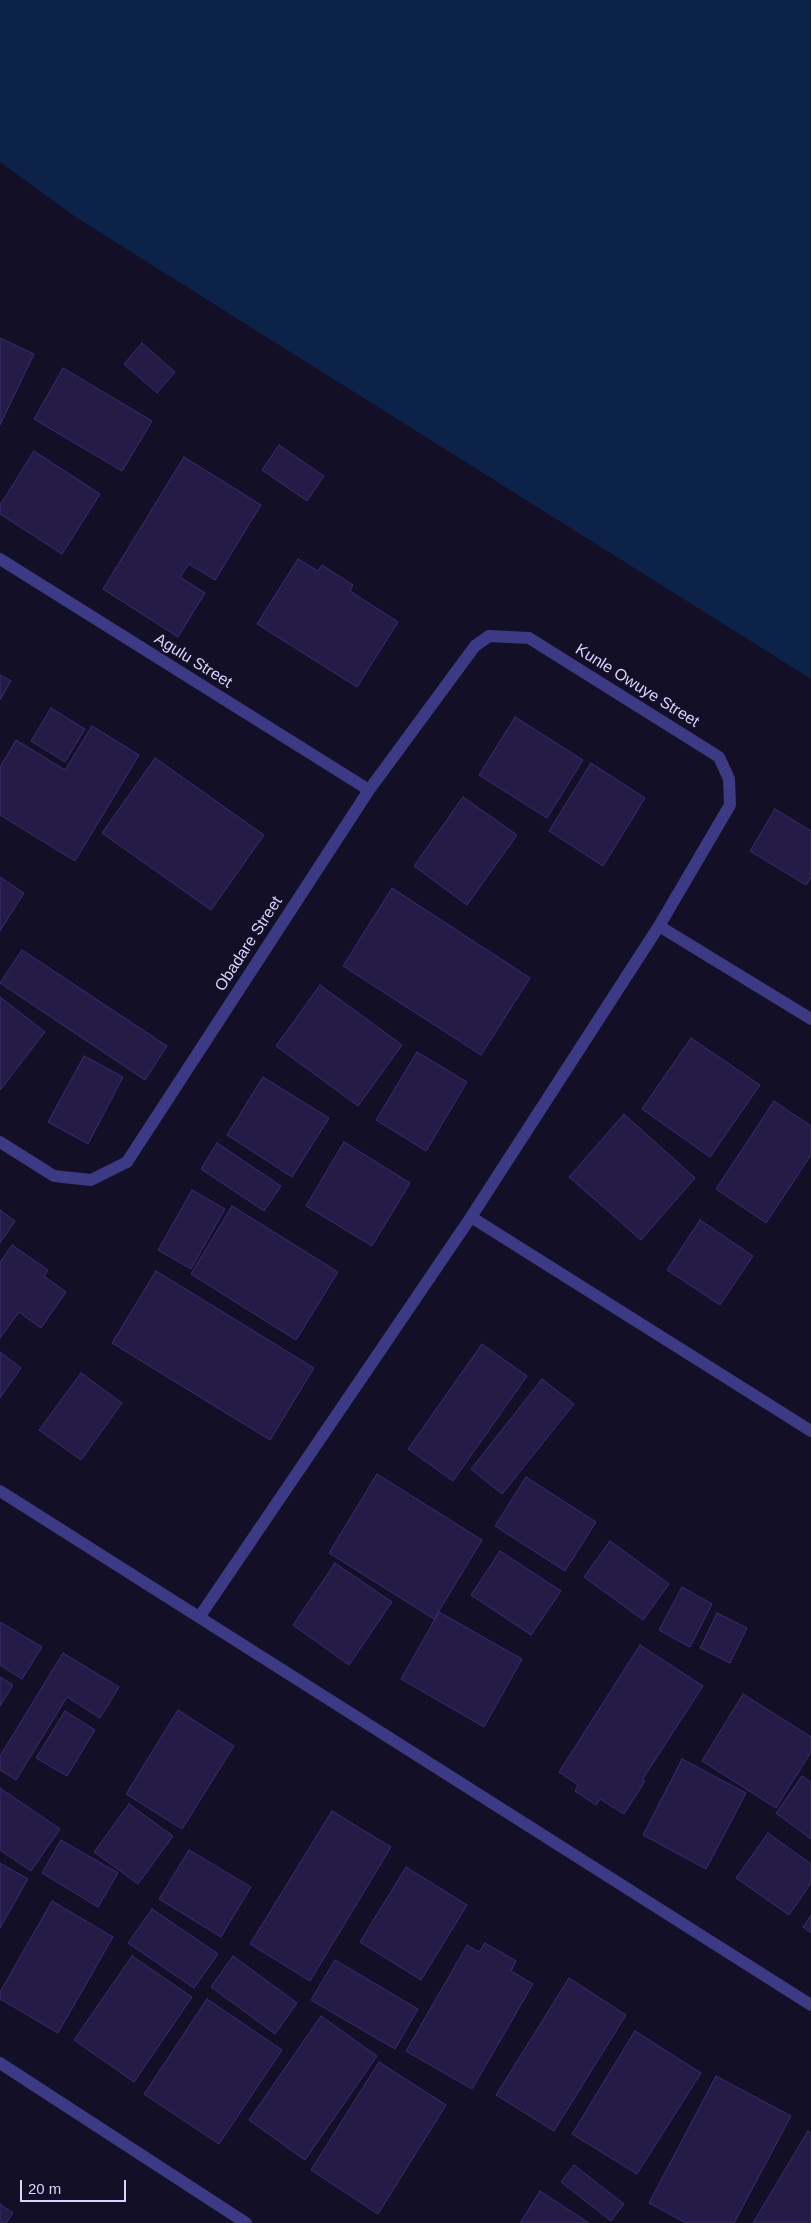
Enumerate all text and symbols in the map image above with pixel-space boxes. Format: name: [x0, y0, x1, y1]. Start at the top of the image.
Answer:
street label: Agulu Street: [151, 630, 235, 692]
street label: Kunle Owuye Street: [572, 640, 702, 732]
street label: Obadare Street: [211, 893, 287, 995]
scale bar: [22, 2170, 129, 2202]
text: 20 m: [28, 2180, 61, 2197]

